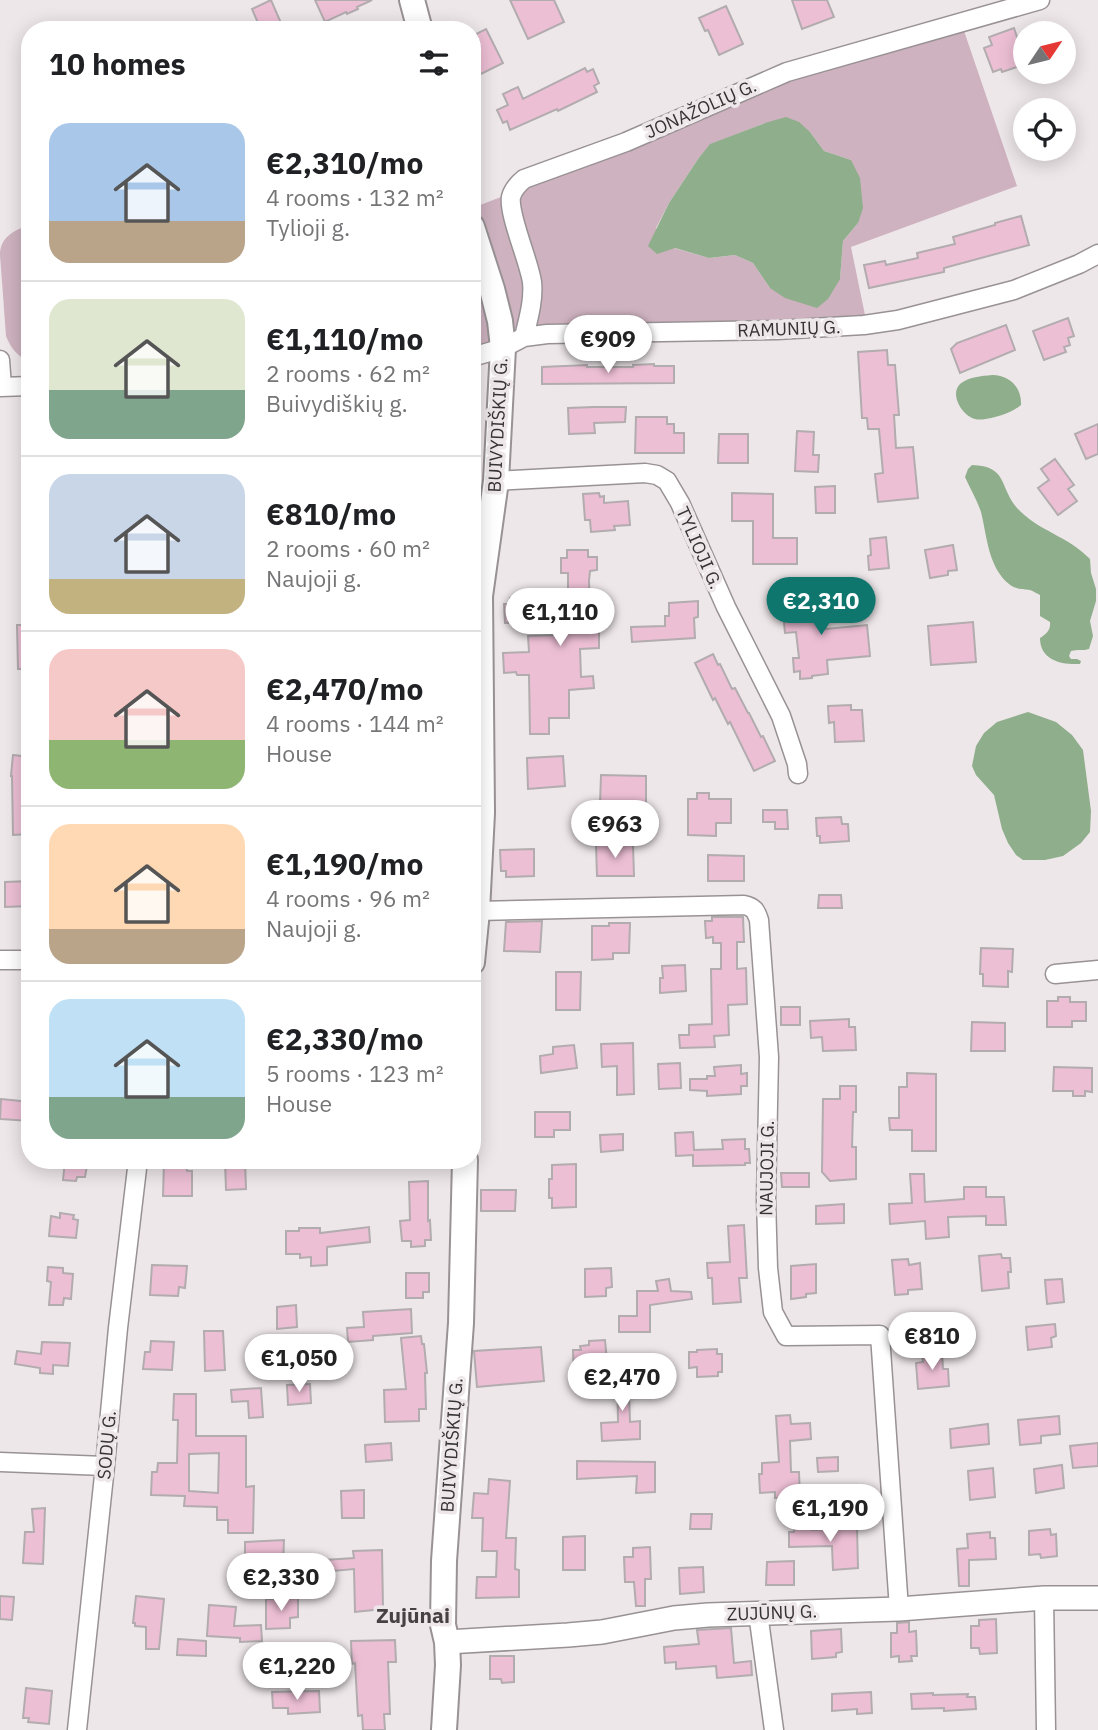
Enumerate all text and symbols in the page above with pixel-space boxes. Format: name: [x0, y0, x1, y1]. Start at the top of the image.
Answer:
north arrow: [1013, 21, 1076, 84]
map controls: [1013, 21, 1076, 161]
text: 10 homes: [49, 44, 186, 83]
icon: filters: [415, 44, 453, 82]
street label: JONAŽOLIŲ G.: [642, 74, 760, 143]
button: locate: [1013, 98, 1076, 161]
text: €2,310/mo: [266, 143, 423, 182]
icon: home: [105, 151, 189, 235]
text: 4 rooms · 132 m²: [266, 182, 444, 212]
text: Tylioji g.: [266, 212, 350, 242]
street label: RAMUNIŲ G.: [737, 315, 841, 342]
pin: €909: [567, 316, 649, 375]
text: €1,110/mo: [266, 319, 423, 358]
text: €909: [580, 323, 636, 353]
icon: home: [105, 327, 189, 411]
street label: BUIVYDIŠKIŲ G.: [481, 357, 513, 493]
text: 2 rooms · 62 m²: [266, 358, 430, 388]
text: Buivydiškių g.: [266, 388, 408, 418]
text: €810/mo: [266, 494, 396, 533]
icon: home: [105, 502, 189, 586]
street label: TYLIOJI G.: [671, 503, 728, 593]
text: 2 rooms · 60 m²: [266, 533, 430, 563]
text: Naujoji g.: [266, 563, 362, 593]
pin: €2,310: [764, 578, 878, 637]
text: €2,310: [783, 585, 859, 615]
pin: €1,110: [503, 588, 617, 648]
text: €1,110: [522, 596, 598, 626]
text: €2,470/mo: [266, 669, 423, 708]
icon: home: [105, 677, 189, 761]
text: 4 rooms · 144 m²: [266, 708, 444, 738]
text: House: [266, 738, 332, 768]
pin: €963: [574, 800, 656, 860]
text: €963: [587, 808, 643, 838]
text: €1,190/mo: [266, 844, 423, 883]
icon: home: [105, 852, 189, 936]
text: 4 rooms · 96 m²: [266, 883, 430, 913]
text: Naujoji g.: [266, 913, 362, 943]
text: €2,330/mo: [266, 1019, 423, 1058]
icon: home: [105, 1027, 189, 1111]
text: 5 rooms · 123 m²: [266, 1058, 444, 1088]
text: House: [266, 1088, 332, 1118]
street label: NAUJOJI G.: [754, 1120, 779, 1216]
pin: €810: [891, 1312, 973, 1372]
text: €810: [904, 1320, 960, 1350]
pin: €1,050: [242, 1334, 356, 1394]
text: €1,050: [261, 1342, 337, 1372]
pin: €2,470: [565, 1354, 679, 1413]
text: €2,470: [584, 1361, 660, 1391]
street label: BUIVYDIŠKIŲ G.: [434, 1377, 468, 1513]
street label: SODŲ G.: [92, 1410, 121, 1480]
pin: €1,190: [773, 1484, 887, 1544]
text: €1,190: [792, 1492, 868, 1522]
pin: €2,330: [224, 1554, 338, 1613]
text: €2,330: [243, 1561, 319, 1591]
street label: ZUJŪNŲ G.: [726, 1599, 818, 1626]
district label: Zujūnai: [376, 1601, 450, 1629]
pin: €1,220: [240, 1642, 354, 1702]
text: €1,220: [259, 1650, 335, 1680]

